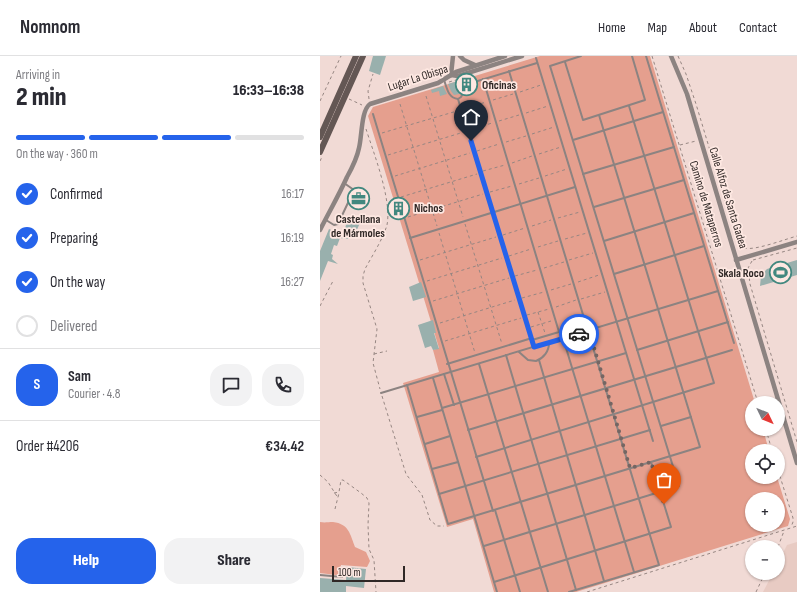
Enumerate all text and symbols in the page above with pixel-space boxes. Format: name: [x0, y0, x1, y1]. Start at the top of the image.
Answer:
text: Nomnom: [20, 16, 80, 39]
text: Home: [598, 19, 626, 36]
text: Map: [648, 19, 667, 36]
text: About: [689, 19, 717, 36]
text: Contact: [739, 19, 777, 36]
street label: Lugar La Obispa: [386, 61, 450, 95]
text: Arriving in: [16, 67, 60, 83]
building icon: Oficinas: [454, 72, 480, 98]
place label: Oficinas: [482, 78, 517, 93]
text: 16:33–16:38: [233, 81, 304, 100]
text: 2 min: [16, 82, 66, 113]
pin: [454, 100, 488, 141]
icon: home: [460, 106, 482, 128]
text: On the way · 360 m: [16, 146, 98, 162]
street label: Calle Alfoz de Santa Gadea: [705, 146, 751, 251]
street label: Camino de Mataperros: [686, 159, 726, 249]
icon: check: [16, 183, 38, 205]
text: Confirmed: [50, 185, 103, 204]
office icon: Castellana de Mármoles: [345, 185, 371, 211]
text: 16:17: [282, 186, 304, 202]
building icon: Nichos: [385, 195, 411, 221]
place label: Nichos: [414, 201, 443, 216]
place label: Castellana de Mármoles: [331, 212, 385, 241]
icon: check: [16, 227, 38, 249]
text: Preparing: [50, 229, 98, 248]
text: 16:19: [281, 230, 304, 246]
sports icon: Skala Roco: [767, 260, 793, 286]
place label: Skala Roco: [718, 266, 764, 281]
icon: check: [16, 271, 38, 293]
text: On the way: [50, 273, 105, 292]
text: 16:27: [281, 274, 304, 290]
courier: [559, 314, 599, 354]
text: Delivered: [50, 317, 97, 336]
icon: car: [568, 323, 590, 345]
button: chat: [210, 364, 252, 406]
button: phone: [262, 364, 304, 406]
text: Sam: [68, 367, 91, 386]
text: S: [34, 375, 40, 394]
text: Courier · 4.8: [68, 386, 120, 402]
north arrow: [745, 396, 785, 436]
map controls: [745, 396, 785, 580]
text: Order #4206: [16, 437, 79, 456]
text: €34.42: [265, 437, 304, 456]
button: locate: [745, 444, 785, 484]
pin: [647, 463, 681, 504]
icon: bag: [653, 469, 675, 491]
button: +: [745, 492, 785, 532]
button: Help: [16, 538, 156, 584]
button: Share: [164, 538, 304, 584]
button: −: [745, 540, 785, 580]
scale bar: [332, 564, 405, 583]
text: 100 m: [338, 566, 360, 579]

